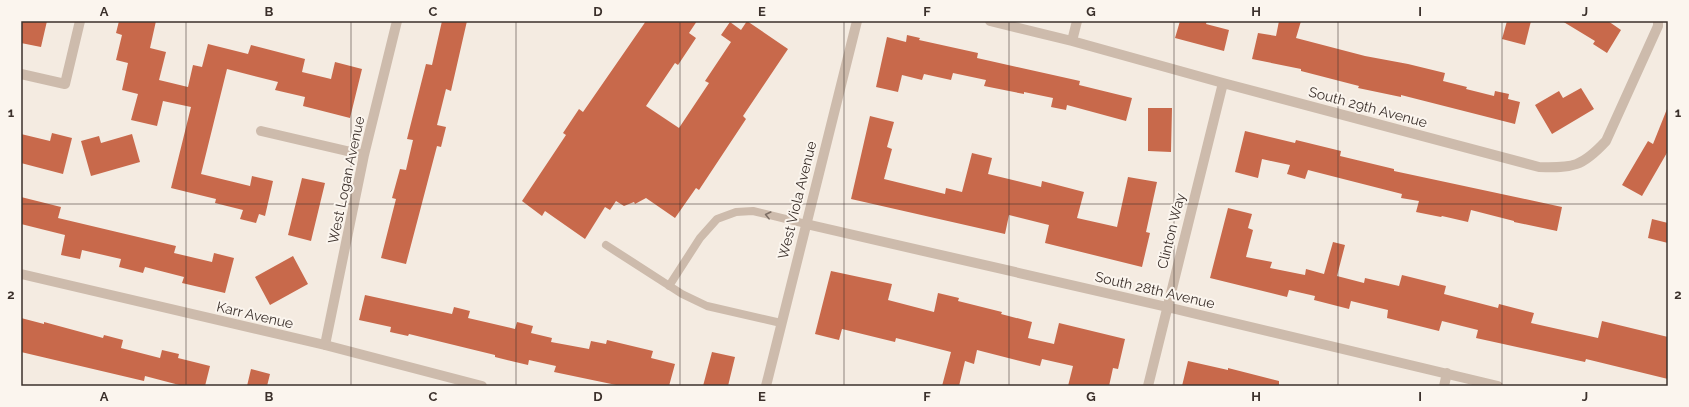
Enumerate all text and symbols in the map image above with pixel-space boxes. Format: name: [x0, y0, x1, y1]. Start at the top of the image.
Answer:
text: A: [100, 4, 109, 19]
text: B: [265, 4, 274, 19]
text: C: [429, 4, 438, 19]
text: D: [593, 4, 603, 19]
text: E: [758, 4, 766, 19]
text: F: [923, 4, 931, 19]
text: G: [1086, 4, 1096, 19]
text: H: [1251, 4, 1261, 19]
text: I: [1418, 4, 1422, 19]
text: J: [1582, 4, 1588, 19]
street label: South 29th Avenue: [1307, 83, 1429, 131]
text: 1: [8, 105, 15, 120]
text: 1: [1675, 105, 1682, 120]
street label: West Logan Avenue: [325, 115, 367, 245]
street label: West Viola Avenue: [775, 139, 819, 261]
street label: Clinton Way: [1154, 191, 1188, 271]
one-way arrow: [765, 211, 771, 219]
street label: South 28th Avenue: [1094, 268, 1216, 312]
text: 2: [7, 287, 15, 302]
text: 2: [1674, 287, 1682, 302]
street label: Karr Avenue: [215, 298, 295, 332]
text: A: [100, 389, 109, 404]
text: B: [265, 389, 274, 404]
text: C: [429, 389, 438, 404]
text: D: [593, 389, 603, 404]
text: E: [758, 389, 766, 404]
text: F: [923, 389, 931, 404]
text: G: [1086, 389, 1096, 404]
text: H: [1251, 389, 1261, 404]
text: I: [1418, 389, 1422, 404]
text: J: [1582, 389, 1588, 404]

